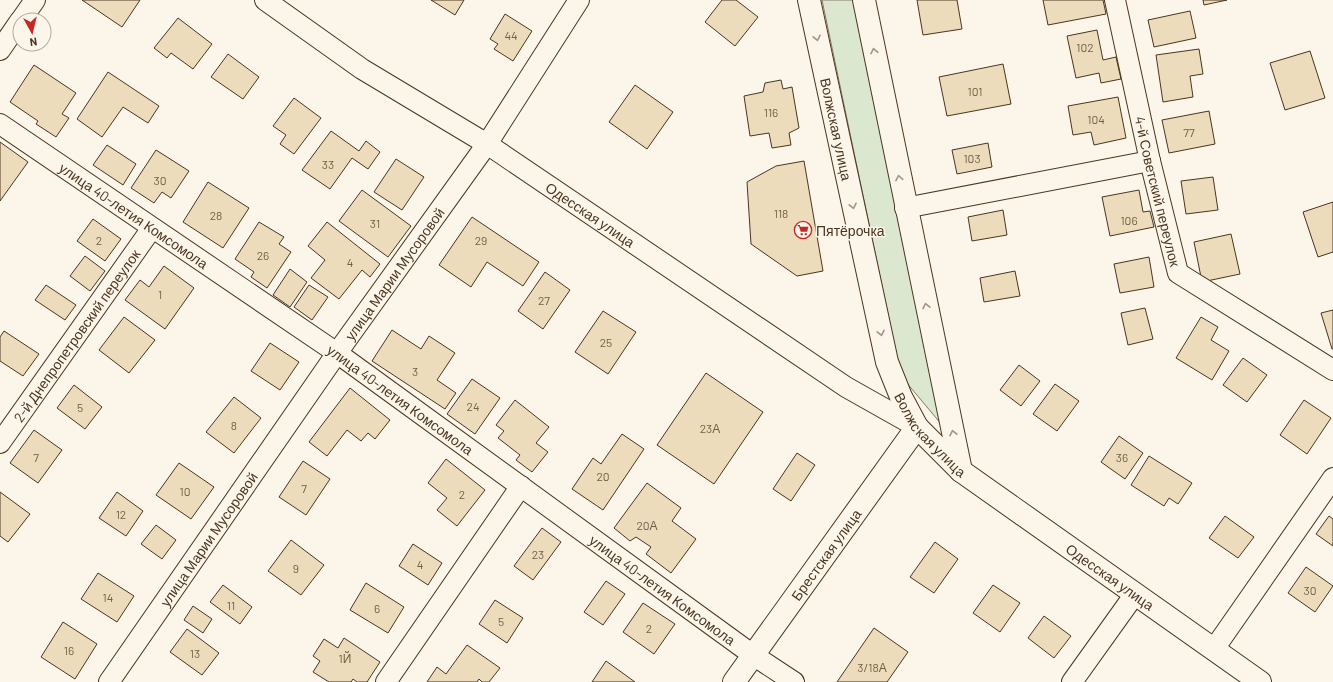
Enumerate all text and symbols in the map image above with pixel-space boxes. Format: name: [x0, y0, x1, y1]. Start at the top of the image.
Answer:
north arrow: [12, 12, 52, 52]
house number: 44: [504, 28, 518, 42]
text: N: [29, 35, 38, 49]
one-way arrow: [813, 35, 821, 41]
house number: 102: [1076, 40, 1094, 54]
one-way arrow: [870, 48, 878, 54]
street label: Волжская улица: [817, 76, 856, 182]
house number: 101: [968, 84, 982, 98]
house number: 116: [764, 105, 778, 119]
house number: 104: [1087, 112, 1105, 126]
street label: 4-й Советский переулок: [1132, 114, 1185, 269]
house number: 77: [1183, 125, 1195, 139]
house number: 103: [963, 151, 981, 165]
house number: 33: [322, 157, 334, 171]
street label: улица 40-летия Комсомола: [56, 158, 212, 272]
house number: 30: [154, 173, 166, 187]
one-way arrow: [896, 175, 904, 181]
street label: Одесская улица: [543, 178, 639, 250]
one-way arrow: [849, 203, 857, 209]
street label: улица Марии Мусоровой: [341, 204, 447, 343]
house number: 118: [774, 206, 788, 220]
house number: 28: [210, 208, 222, 222]
house number: 106: [1120, 213, 1138, 227]
house number: 31: [370, 216, 380, 230]
supermarket icon: Пятёрочка: [793, 220, 813, 240]
place label: Пятёрочка: [816, 222, 885, 239]
house number: 2: [96, 233, 102, 247]
house number: 29: [475, 233, 487, 247]
street label: 2-й Днепропетровский переулок: [9, 245, 144, 425]
house number: 26: [257, 248, 269, 262]
house number: 4: [347, 255, 353, 269]
house number: 1: [158, 287, 162, 301]
house number: 27: [538, 293, 550, 307]
one-way arrow: [922, 302, 930, 309]
one-way arrow: [876, 330, 884, 337]
house number: 25: [600, 335, 612, 349]
street label: улица 40-летия Комсомола: [324, 341, 477, 458]
house number: 3: [412, 364, 418, 378]
street label: Волжская улица: [891, 389, 969, 480]
house number: 24: [466, 399, 480, 413]
house number: 5: [77, 400, 83, 414]
house number: 8: [231, 418, 237, 432]
house number: 23А: [700, 421, 720, 435]
one-way arrow: [949, 430, 957, 436]
house number: 7: [33, 450, 39, 464]
house number: 36: [1116, 450, 1128, 464]
street label: улица Марии Мусоровой: [156, 469, 260, 609]
house number: 20: [596, 469, 610, 483]
house number: 7: [301, 481, 307, 495]
house number: 10: [180, 484, 190, 498]
house number: 2: [459, 487, 465, 501]
street label: Брестская улица: [787, 505, 864, 603]
house number: 12: [116, 507, 126, 521]
house number: 20А: [636, 518, 658, 532]
street label: улица 40-летия Комсомола: [586, 531, 739, 648]
street label: Одесская улица: [1063, 540, 1158, 613]
house number: 23: [532, 547, 544, 561]
house number: 4: [417, 557, 423, 571]
house number: 9: [293, 561, 299, 575]
house number: 30: [1304, 583, 1316, 597]
house number: 14: [103, 590, 113, 604]
house number: 11: [227, 598, 235, 612]
house number: 6: [374, 601, 380, 615]
house number: 5: [498, 614, 504, 628]
house number: 2: [646, 621, 652, 635]
house number: 16: [64, 643, 74, 657]
house number: 13: [190, 646, 200, 660]
house number: 1Й: [339, 651, 351, 665]
house number: 3/18А: [857, 660, 887, 674]

